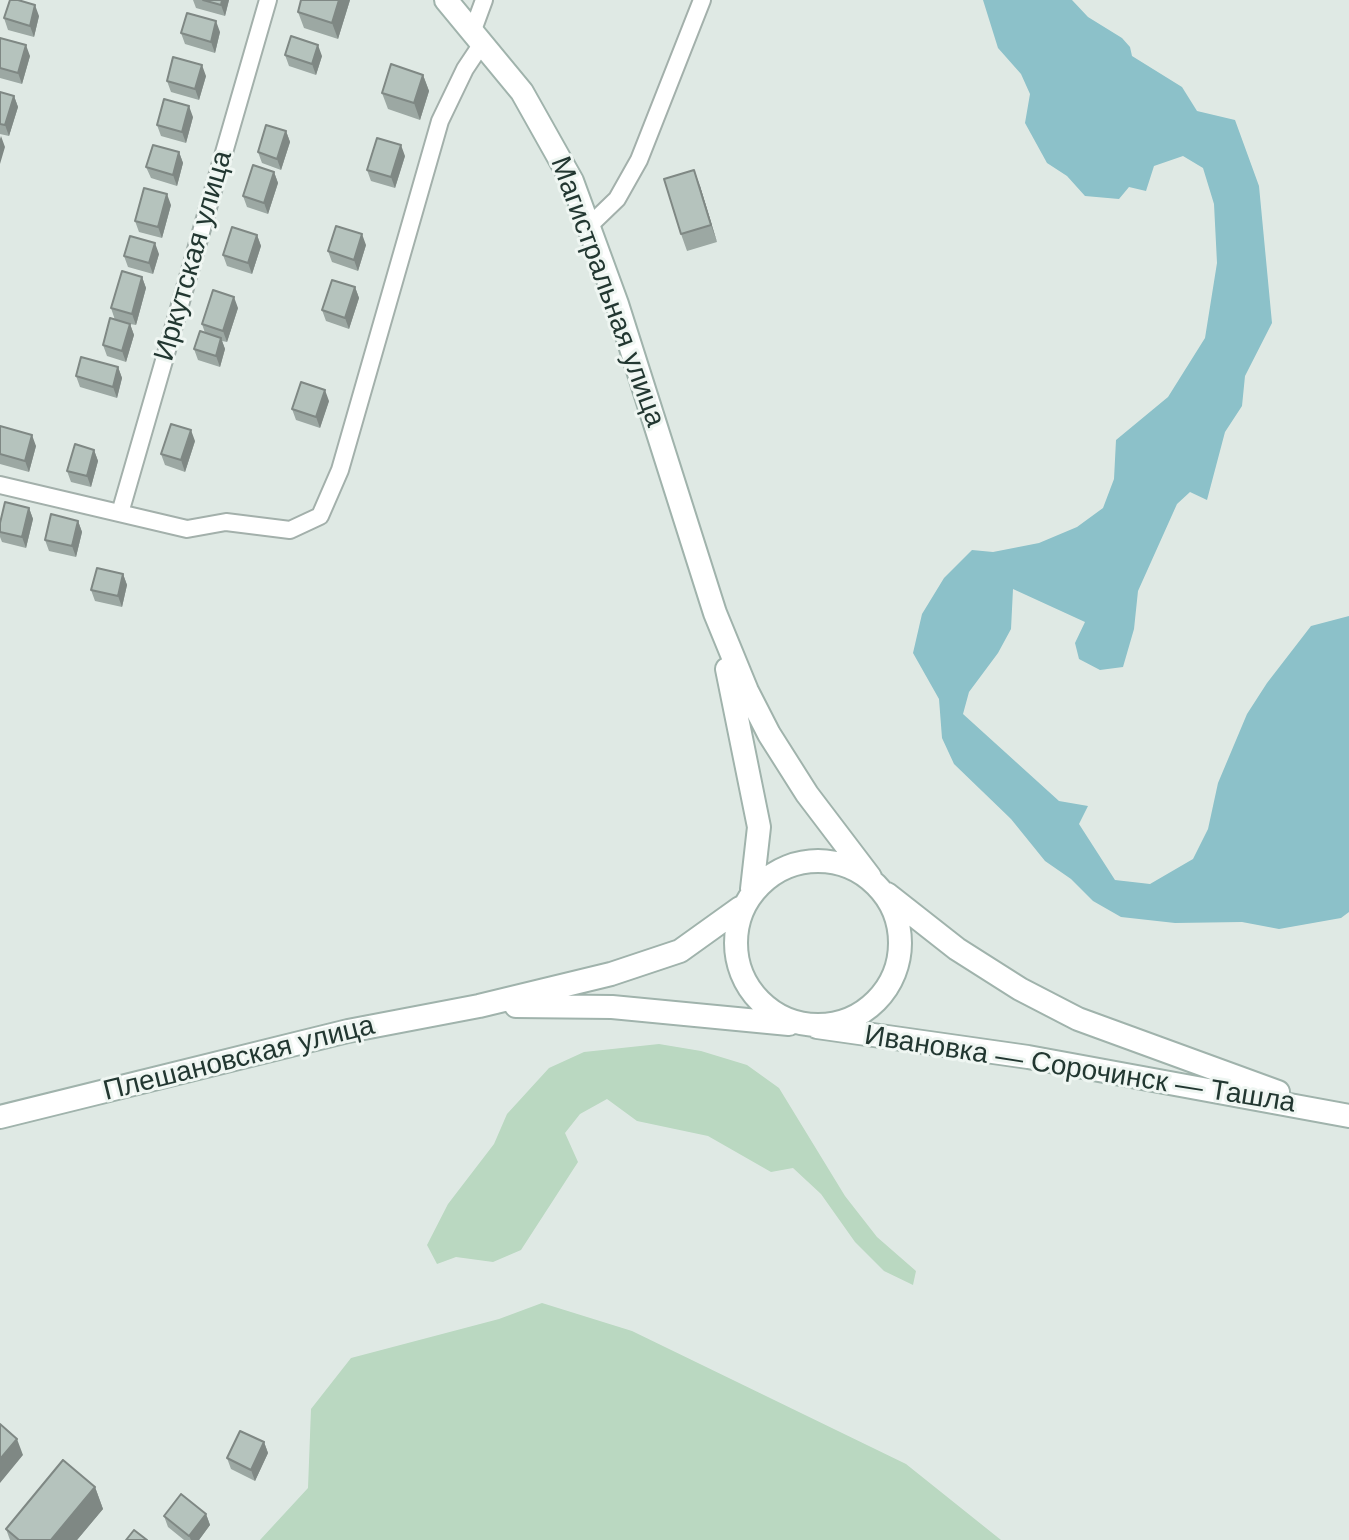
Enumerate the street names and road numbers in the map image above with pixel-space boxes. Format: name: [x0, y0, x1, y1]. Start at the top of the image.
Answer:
street label: Иркутская улица: [148, 147, 240, 365]
street label: Магистральная улица: [542, 152, 672, 432]
street label: Плешановская улица: [100, 1009, 378, 1109]
street label: Ивановка — Сорочинск — Ташла: [862, 1019, 1298, 1121]

